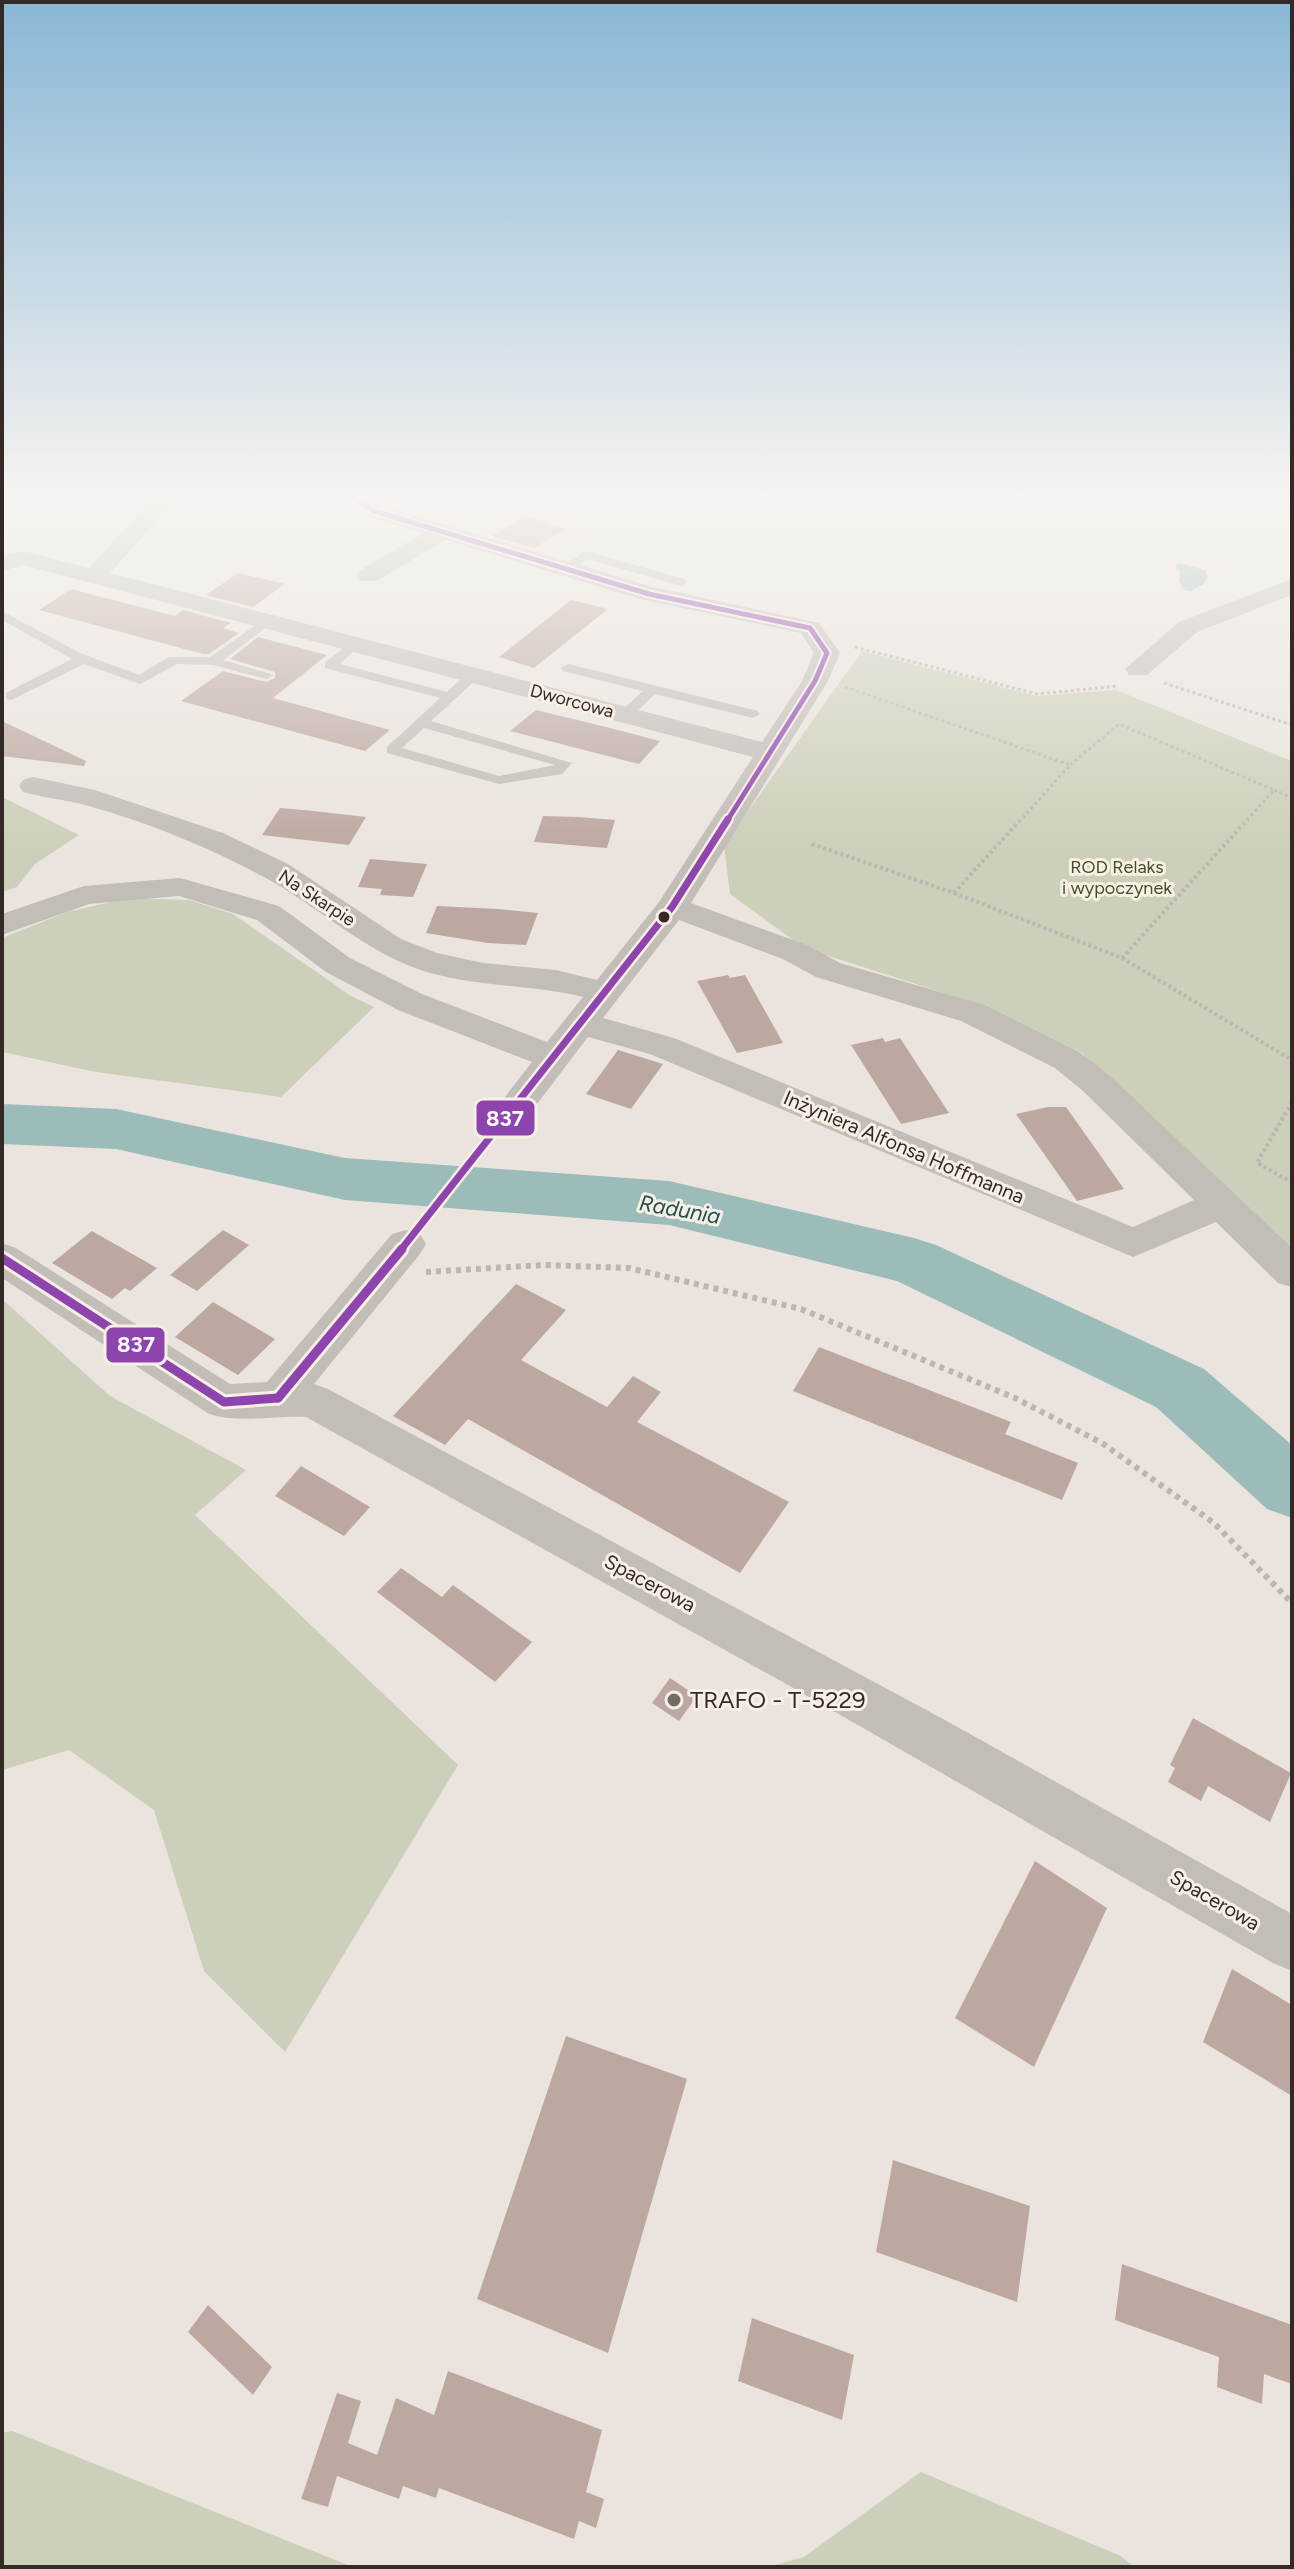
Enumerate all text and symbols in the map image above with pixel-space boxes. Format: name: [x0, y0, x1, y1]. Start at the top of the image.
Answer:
street label: Dworcowa: [528, 679, 616, 723]
park label: ROD Relaks i wypoczynek: [1062, 856, 1172, 899]
street label: Na Skarpie: [275, 865, 360, 931]
unlabelled marker: [656, 909, 672, 925]
street label: Inżyniera Alfonsa Hoffmanna: [780, 1085, 1028, 1209]
line badge: 837: [475, 1099, 536, 1137]
text: 837: [486, 1105, 524, 1132]
water label: Radunia: [637, 1189, 723, 1230]
line badge: 837: [105, 1326, 166, 1364]
text: 837: [117, 1331, 155, 1358]
street label: Spacerowa: [600, 1549, 700, 1617]
place label: TRAFO - T-5229: [690, 1685, 866, 1714]
marker: TRAFO - T-5229: [665, 1691, 683, 1709]
street label: Spacerowa: [1166, 1865, 1264, 1935]

